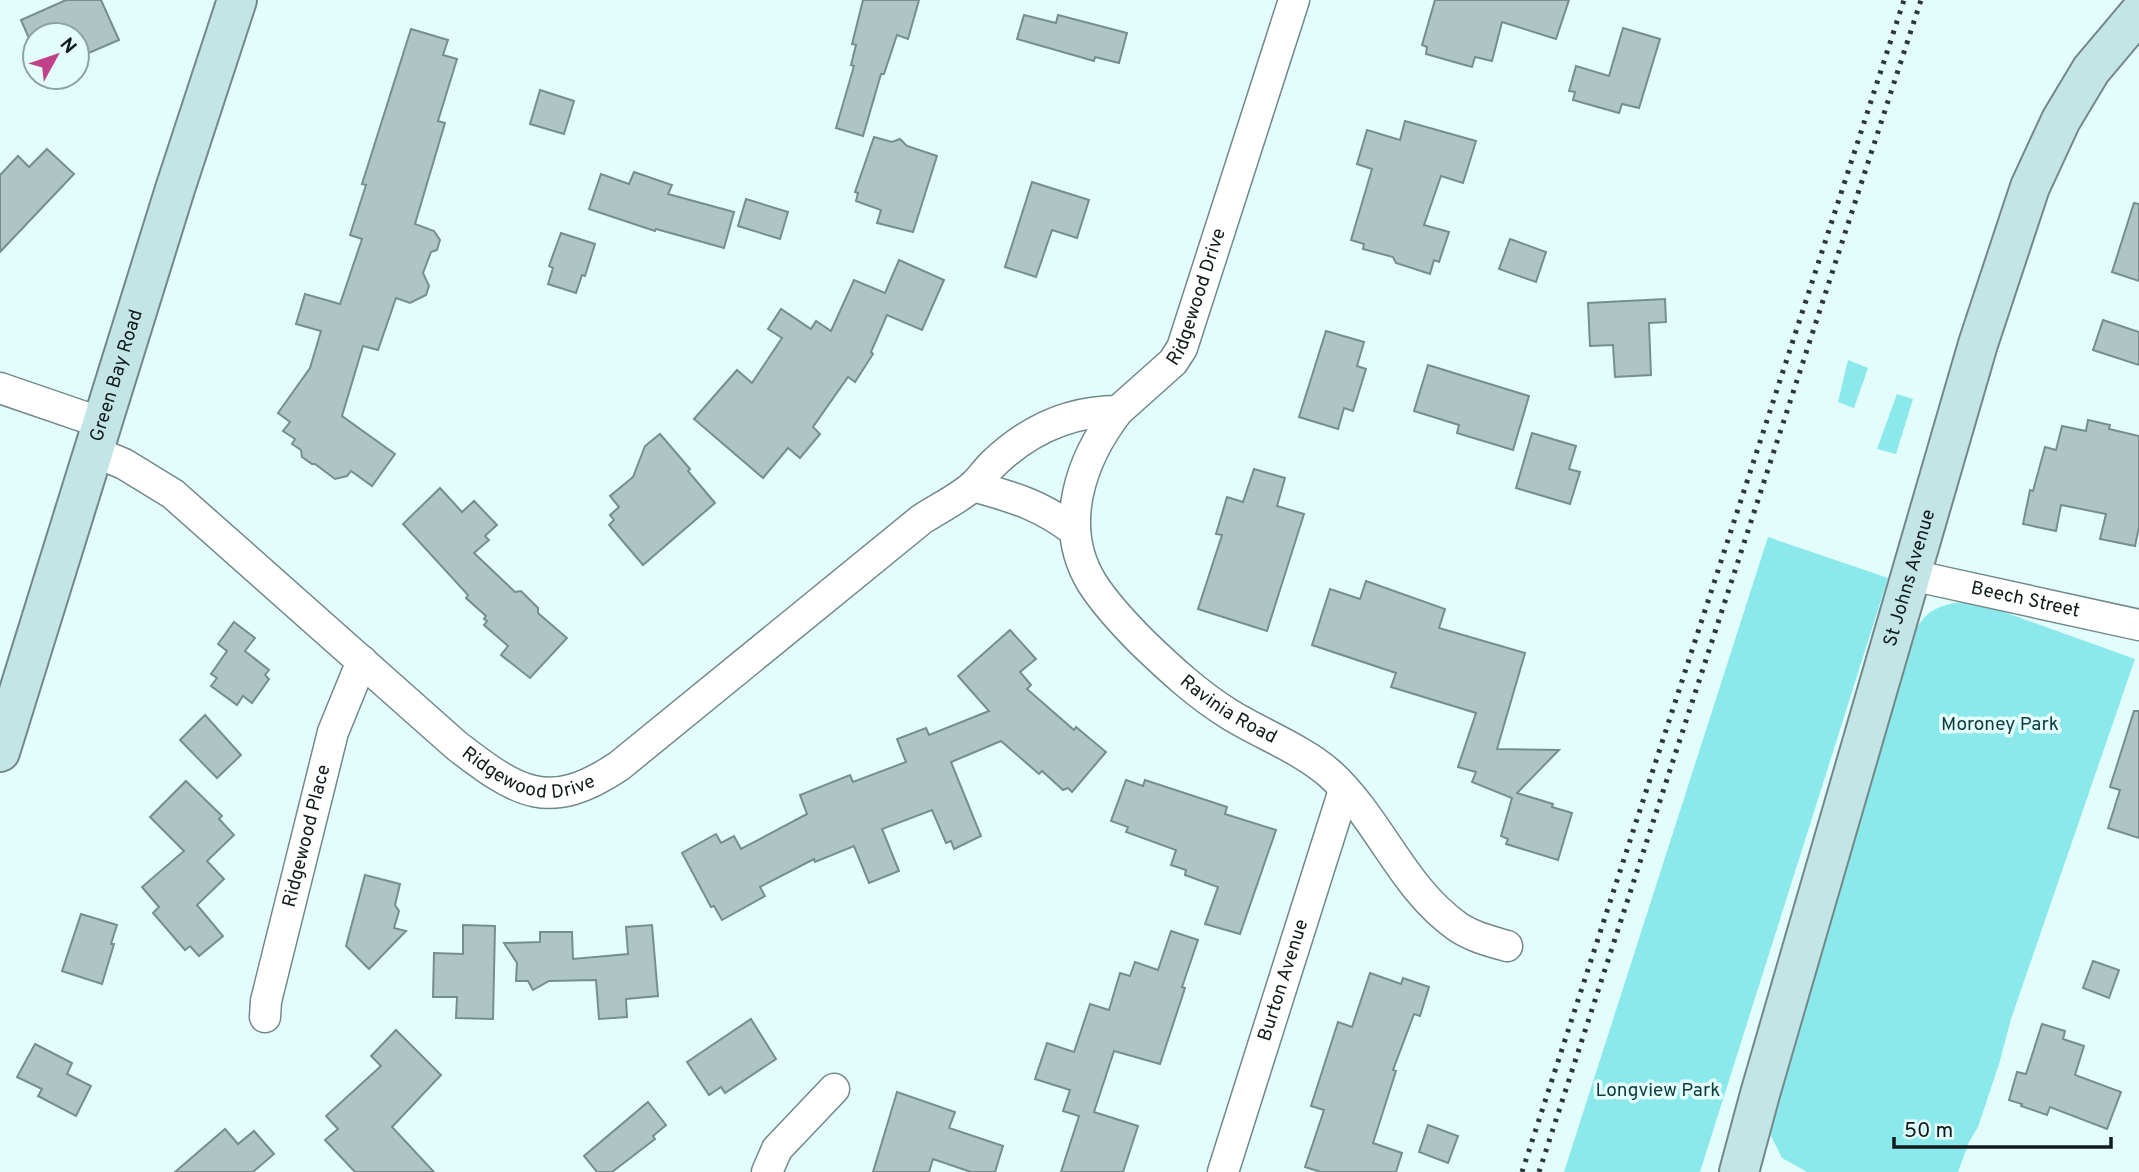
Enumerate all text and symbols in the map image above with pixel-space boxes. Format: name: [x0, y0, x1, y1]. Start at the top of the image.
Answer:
north arrow: [21, 21, 91, 91]
text: N: [54, 33, 81, 59]
street label: Ridgewood Drive: [1162, 225, 1232, 371]
street label: Green Bay Road: [85, 307, 149, 445]
street label: St Johns Avenue: [1879, 507, 1941, 650]
street label: Beech Street: [1969, 576, 2082, 624]
street label: Ravinia Road: [1175, 670, 1281, 750]
park label: Moroney Park: [1941, 713, 2059, 737]
street label: Ridgewood Drive: [457, 742, 599, 805]
street label: Ridgewood Place: [278, 762, 336, 910]
street label: Burton Avenue: [1253, 916, 1314, 1044]
park label: Longview Park: [1596, 1079, 1720, 1103]
scale bar: [1894, 1106, 2111, 1150]
text: 50 m: [1904, 1118, 1953, 1145]

